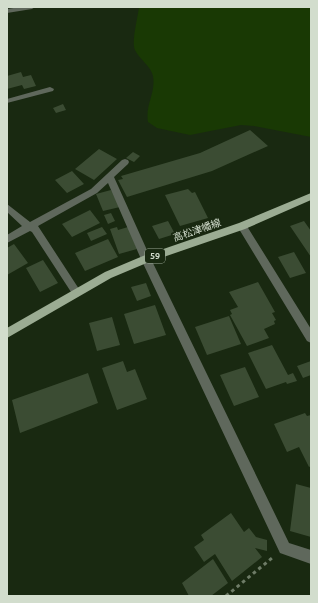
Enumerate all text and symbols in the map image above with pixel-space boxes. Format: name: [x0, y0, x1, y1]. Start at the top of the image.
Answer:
street label: 高松津幡線: [172, 217, 222, 243]
road number: 59: [145, 249, 165, 263]

